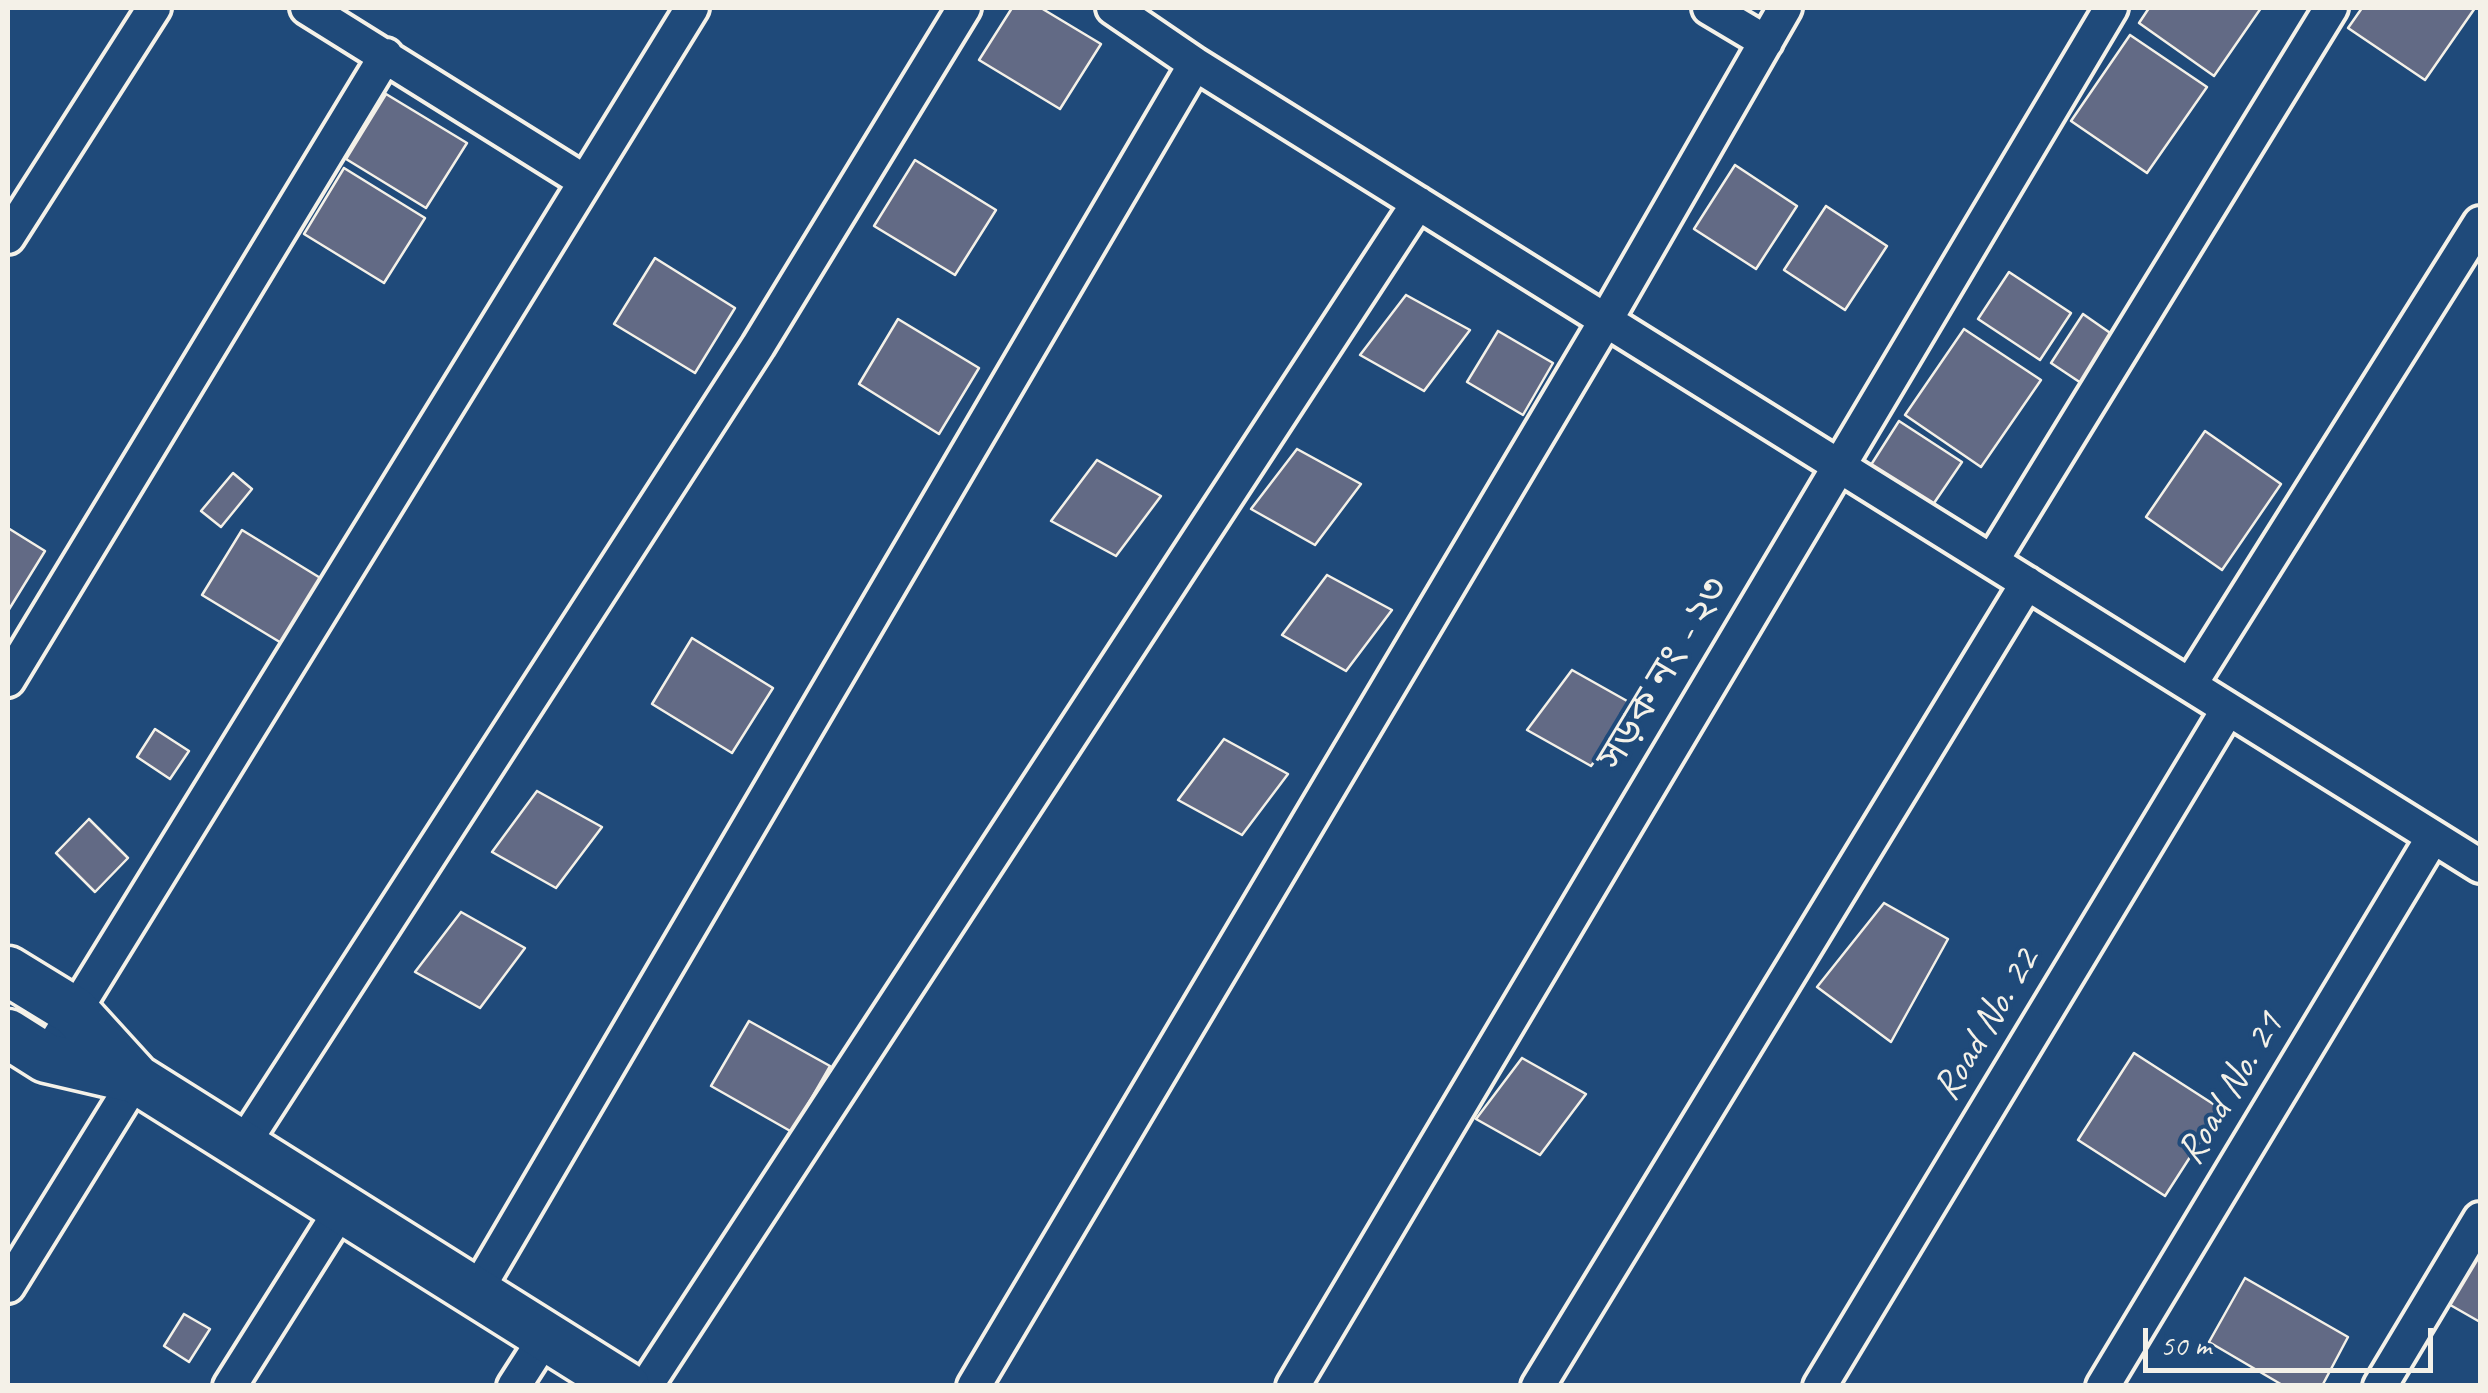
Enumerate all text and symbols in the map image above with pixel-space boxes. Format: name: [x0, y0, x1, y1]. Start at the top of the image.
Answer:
street label: সড়ক নং - ২৩: [1588, 569, 1740, 779]
street label: Road No. 22: [1923, 940, 2051, 1110]
street label: Road No. 21: [2167, 1004, 2295, 1174]
scale bar: [2148, 1308, 2438, 1370]
text: 50 m: [2160, 1326, 2211, 1364]

